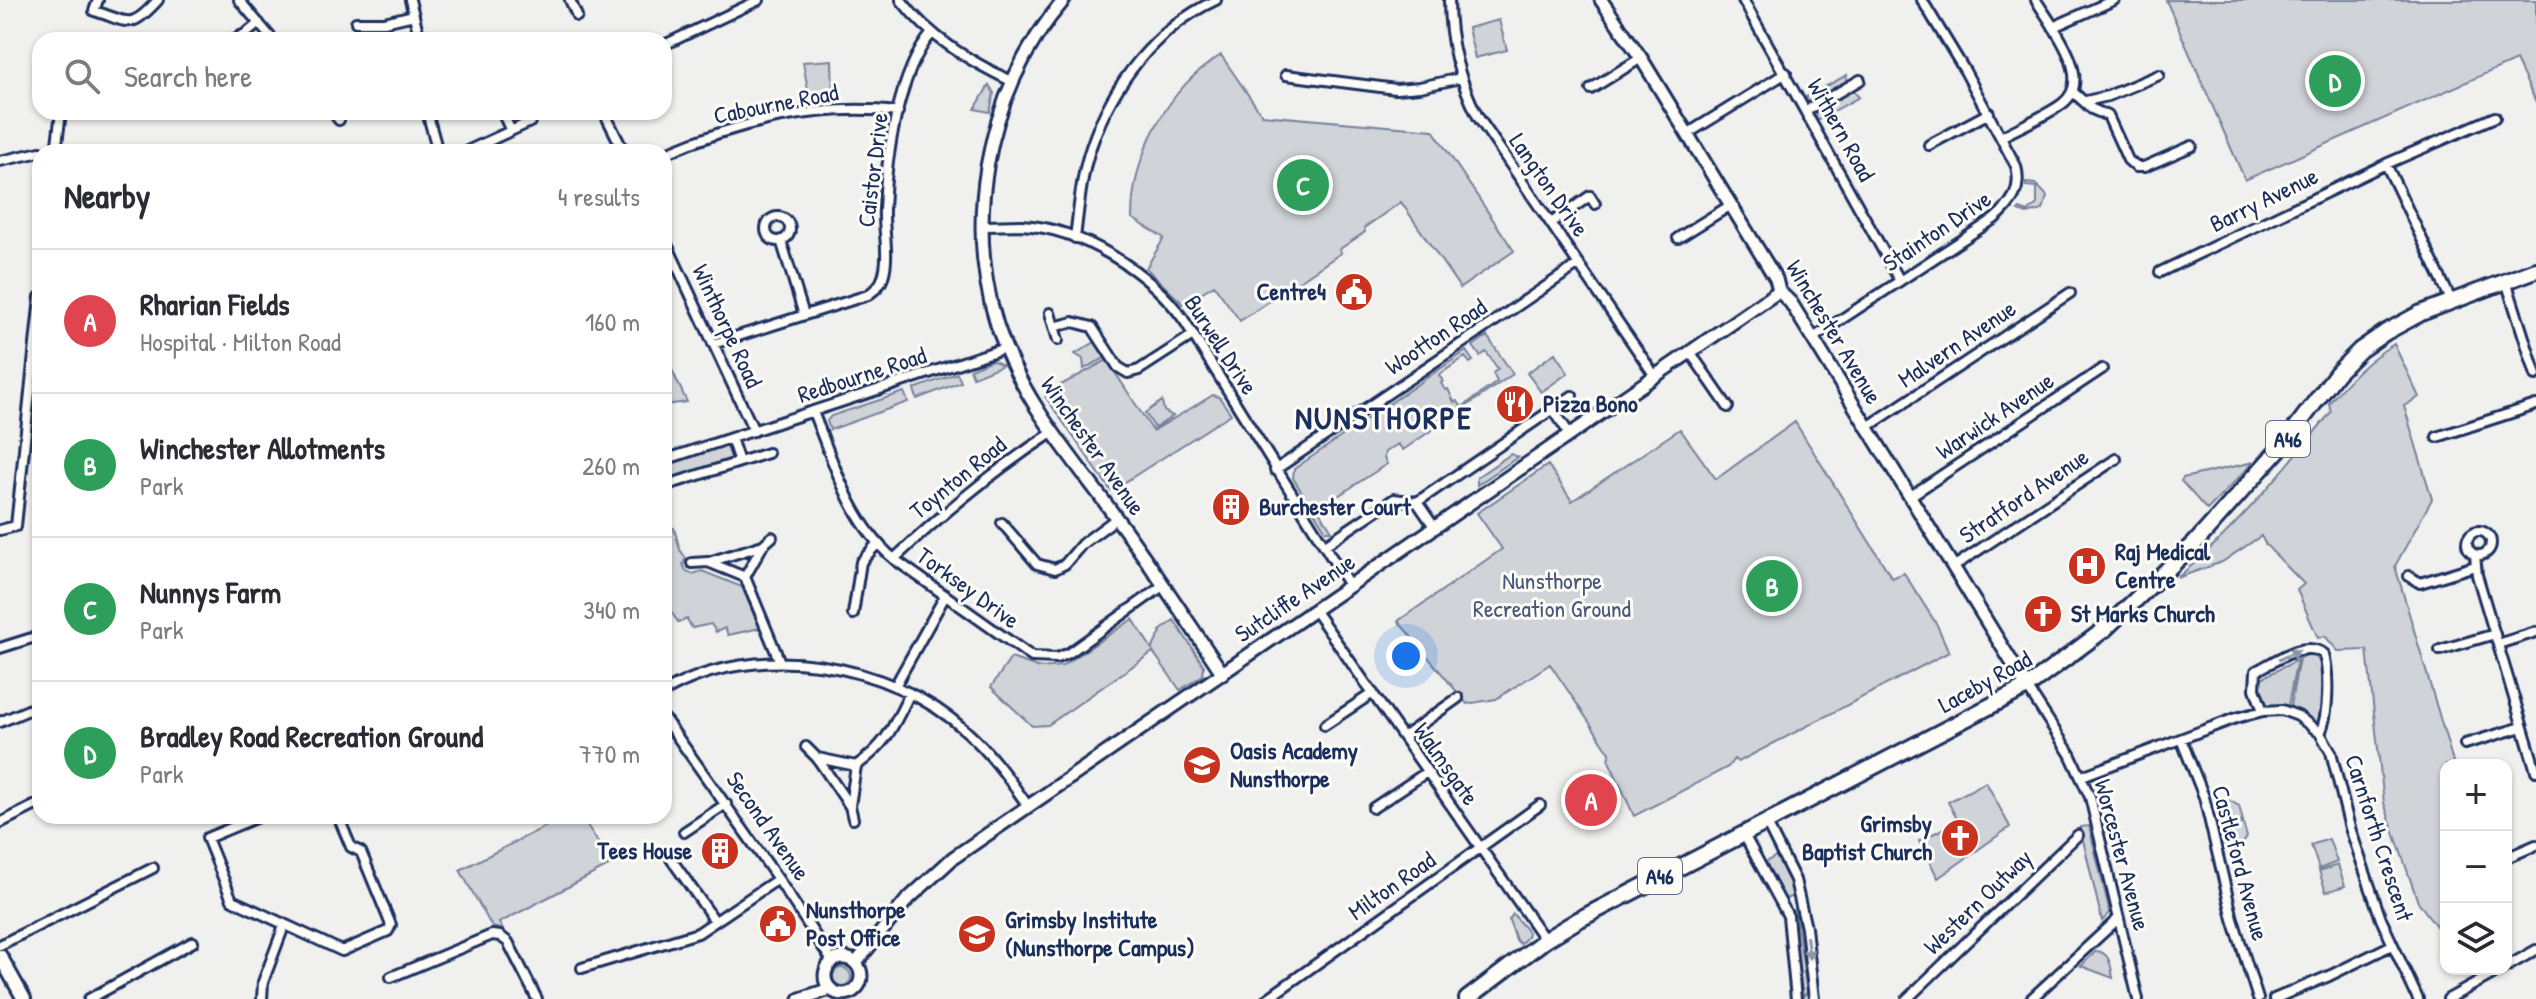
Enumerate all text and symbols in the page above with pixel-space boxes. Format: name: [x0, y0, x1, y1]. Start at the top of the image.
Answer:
search box: [32, 32, 672, 120]
pin: D: [2309, 51, 2361, 111]
icon: search: [60, 54, 104, 98]
text: Search here: [124, 56, 252, 96]
street label: Withern Road: [1800, 72, 1883, 187]
street label: Cabourne Road: [711, 75, 841, 131]
street label: Caistor Drive: [849, 110, 895, 229]
street label: Langton Drive: [1502, 126, 1597, 243]
pin: C: [1277, 155, 1329, 215]
street label: Barry Avenue: [2204, 159, 2323, 239]
text: Nearby: [64, 173, 150, 219]
text: 4 results: [558, 179, 640, 214]
street label: Stainton Drive: [1876, 182, 1997, 278]
street label: Winchester Avenue: [1779, 254, 1891, 410]
street label: Winthorpe Road: [685, 259, 770, 393]
public building icon: Centre4: [1333, 271, 1375, 313]
place label: Centre4: [1256, 275, 1326, 307]
text: Rharian Fields: [140, 284, 290, 324]
street label: Burwell Drive: [1178, 288, 1266, 401]
street label: Wootton Road: [1378, 290, 1492, 382]
street label: Malvern Avenue: [1891, 292, 2022, 394]
text: A: [84, 304, 96, 339]
text: 160 m: [585, 304, 640, 339]
text: Hospital · Milton Road: [140, 324, 341, 359]
street label: Redbourne Road: [793, 338, 930, 410]
street label: Warwick Avenue: [1929, 364, 2060, 466]
street label: Winchester Avenue: [1034, 370, 1154, 522]
restaurant icon: Pizza Bono: [1494, 383, 1536, 425]
place label: Pizza Bono: [1543, 387, 1638, 419]
district label: NUNSTHORPE: [1295, 396, 1473, 439]
road number: A46: [2266, 421, 2310, 457]
text: Winchester Allotments: [140, 428, 385, 468]
street label: Toynton Road: [902, 428, 1012, 526]
street label: Stratford Avenue: [1953, 440, 2095, 550]
text: B: [83, 448, 97, 483]
text: 260 m: [582, 448, 640, 483]
text: Park: [140, 468, 184, 503]
building icon: Burchester Court: [1210, 486, 1252, 528]
place label: Burchester Court: [1259, 490, 1411, 522]
place label: Raj Medical Centre: [2115, 535, 2211, 595]
street label: Torksey Drive: [911, 539, 1027, 636]
street label: Sutcliffe Avenue: [1228, 545, 1361, 649]
hospital icon: Raj Medical Centre: [2066, 545, 2108, 587]
pin: B: [1746, 556, 1798, 616]
park label: Nunsthorpe Recreation Ground: [1473, 564, 1631, 624]
text: Nunnys Farm: [140, 572, 281, 612]
text: C: [83, 592, 97, 627]
text: 340 m: [583, 592, 640, 627]
church icon: St Marks Church: [2022, 593, 2064, 635]
place label: St Marks Church: [2071, 597, 2215, 629]
text: Park: [140, 612, 184, 647]
your location: [1386, 636, 1426, 676]
street label: Laceby Road: [1932, 642, 2037, 720]
one-way arrow: [2277, 648, 2301, 662]
text: Bradley Road Recreation Ground: [140, 716, 483, 756]
street label: Walmsgate: [1407, 716, 1487, 811]
place label: Oasis Academy Nunsthorpe: [1230, 734, 1358, 795]
text: D: [84, 736, 96, 771]
text: 770 m: [579, 736, 640, 771]
school or university icon: Oasis Academy Nunsthorpe: [1181, 744, 1223, 786]
street label: Carnforth Crescent: [2338, 750, 2422, 926]
text: Park: [140, 756, 184, 791]
map controls: [2440, 759, 2512, 975]
button: +: [2440, 759, 2512, 831]
street label: Second Avenue: [720, 765, 818, 887]
pin: A: [1565, 770, 1617, 830]
street label: Worcester Avenue: [2087, 776, 2159, 934]
street label: Castleford Avenue: [2205, 782, 2277, 944]
place label: Grimsby Baptist Church: [1802, 807, 1932, 868]
church icon: Grimsby Baptist Church: [1939, 817, 1981, 859]
building icon: Tees House: [699, 830, 741, 872]
button: −: [2440, 831, 2512, 903]
place label: Tees House: [597, 834, 692, 866]
street label: Western Outway: [1916, 842, 2038, 961]
street label: Milton Road: [1341, 843, 1441, 927]
road number: A46: [1638, 858, 1682, 894]
place label: Nunsthorpe Post Office: [806, 893, 906, 953]
public building icon: Nunsthorpe Post Office: [757, 903, 799, 945]
place label: Grimsby Institute (Nunsthorpe Campus): [1005, 903, 1195, 964]
button: layers: [2440, 903, 2512, 975]
school or university icon: Grimsby Institute (Nunsthorpe Campus): [956, 913, 998, 955]
one-way arrow: [1802, 935, 1815, 960]

